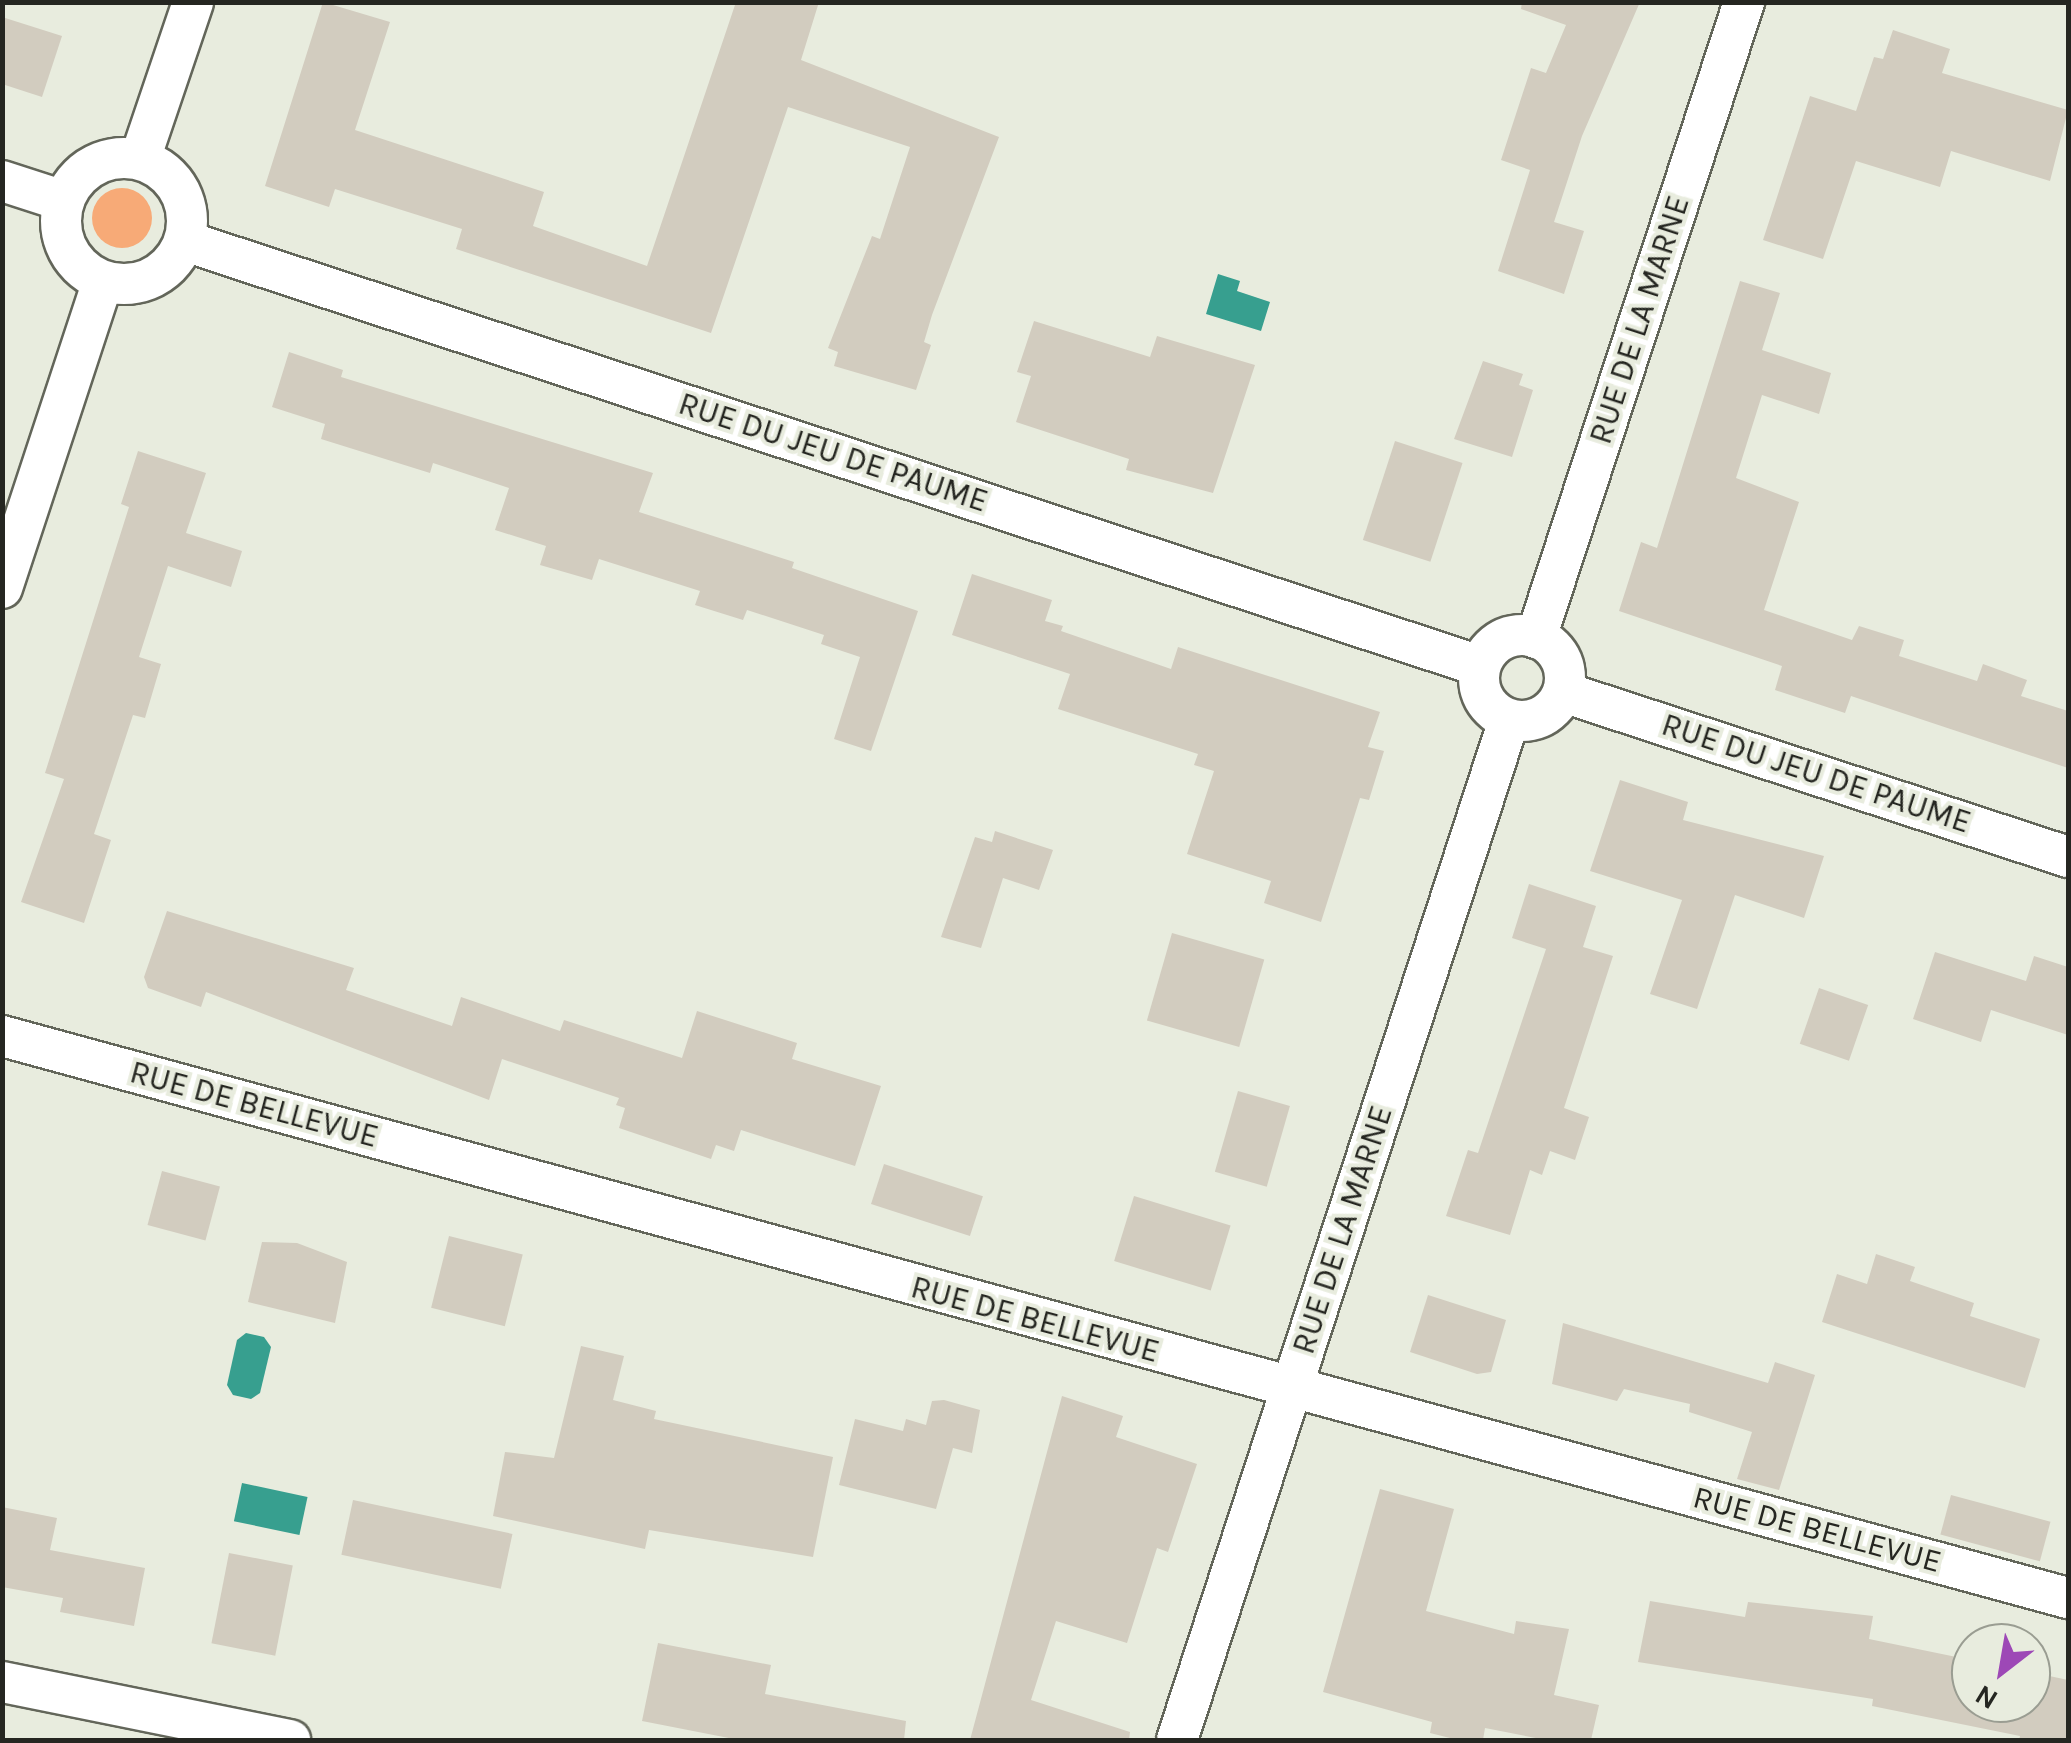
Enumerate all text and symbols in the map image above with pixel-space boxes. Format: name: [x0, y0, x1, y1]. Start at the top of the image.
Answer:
street label: RUE DE LA MARNE: [1582, 191, 1698, 449]
street label: RUE DU JEU DE PAUME: [674, 385, 992, 521]
street label: RUE DU JEU DE PAUME: [1657, 706, 1975, 842]
street label: RUE DE BELLEVUE: [126, 1053, 382, 1157]
street label: RUE DE LA MARNE: [1285, 1101, 1401, 1359]
street label: RUE DE BELLEVUE: [907, 1268, 1163, 1372]
street label: RUE DE BELLEVUE: [1689, 1478, 1945, 1582]
north arrow: [1951, 1623, 2051, 1723]
text: N: [1969, 1678, 2003, 1717]

